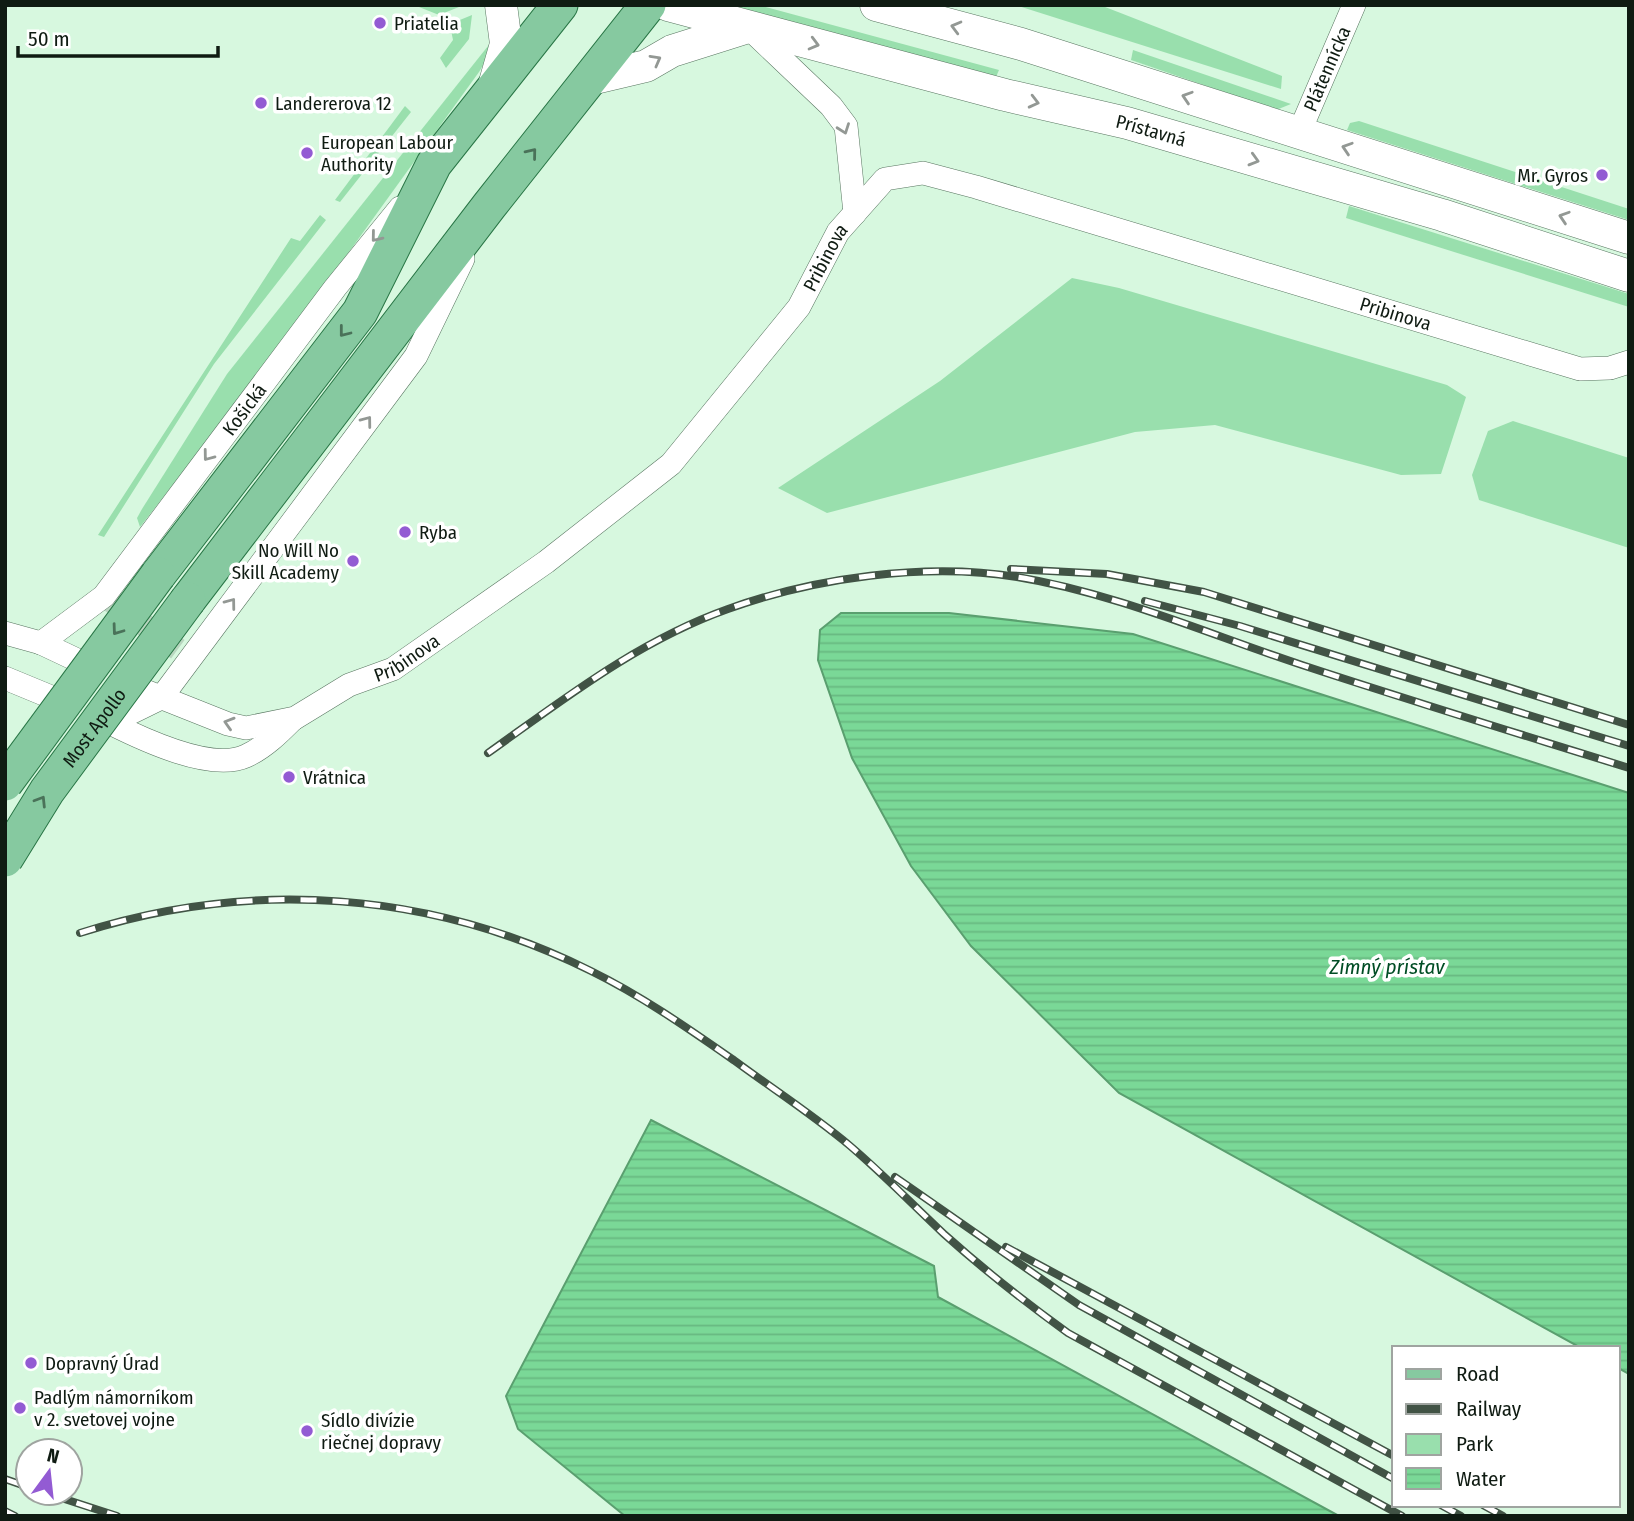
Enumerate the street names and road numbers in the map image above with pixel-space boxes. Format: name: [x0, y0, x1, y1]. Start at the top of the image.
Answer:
street label: Plátennícka: [1299, 23, 1355, 115]
street label: Prístavná: [1114, 110, 1189, 152]
street label: Pribinova: [798, 219, 852, 295]
street label: Pribinova: [1357, 292, 1434, 336]
street label: Košická: [218, 379, 271, 440]
street label: Pribinova: [371, 629, 444, 687]
street label: Most Apollo: [58, 684, 131, 772]

